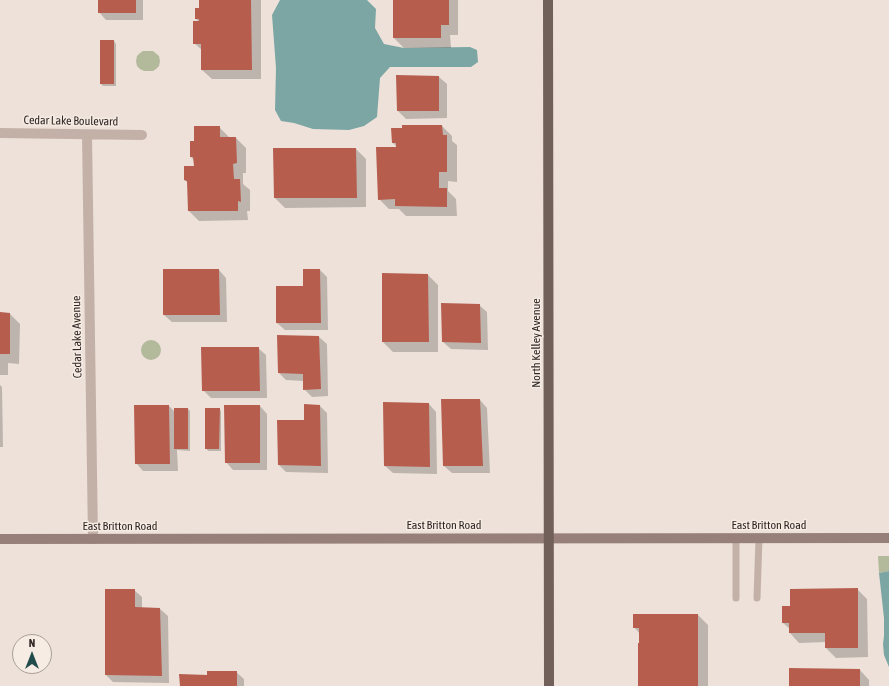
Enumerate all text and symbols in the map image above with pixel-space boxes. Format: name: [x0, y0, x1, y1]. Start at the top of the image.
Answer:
street label: Cedar Lake Boulevard: [24, 113, 118, 129]
street label: Cedar Lake Avenue: [69, 295, 85, 379]
street label: North Kelley Avenue: [529, 298, 543, 388]
street label: East Britton Road: [407, 518, 481, 532]
street label: East Britton Road: [732, 518, 806, 532]
street label: East Britton Road: [83, 519, 157, 533]
north arrow: [12, 634, 52, 674]
text: N: [29, 637, 35, 649]

